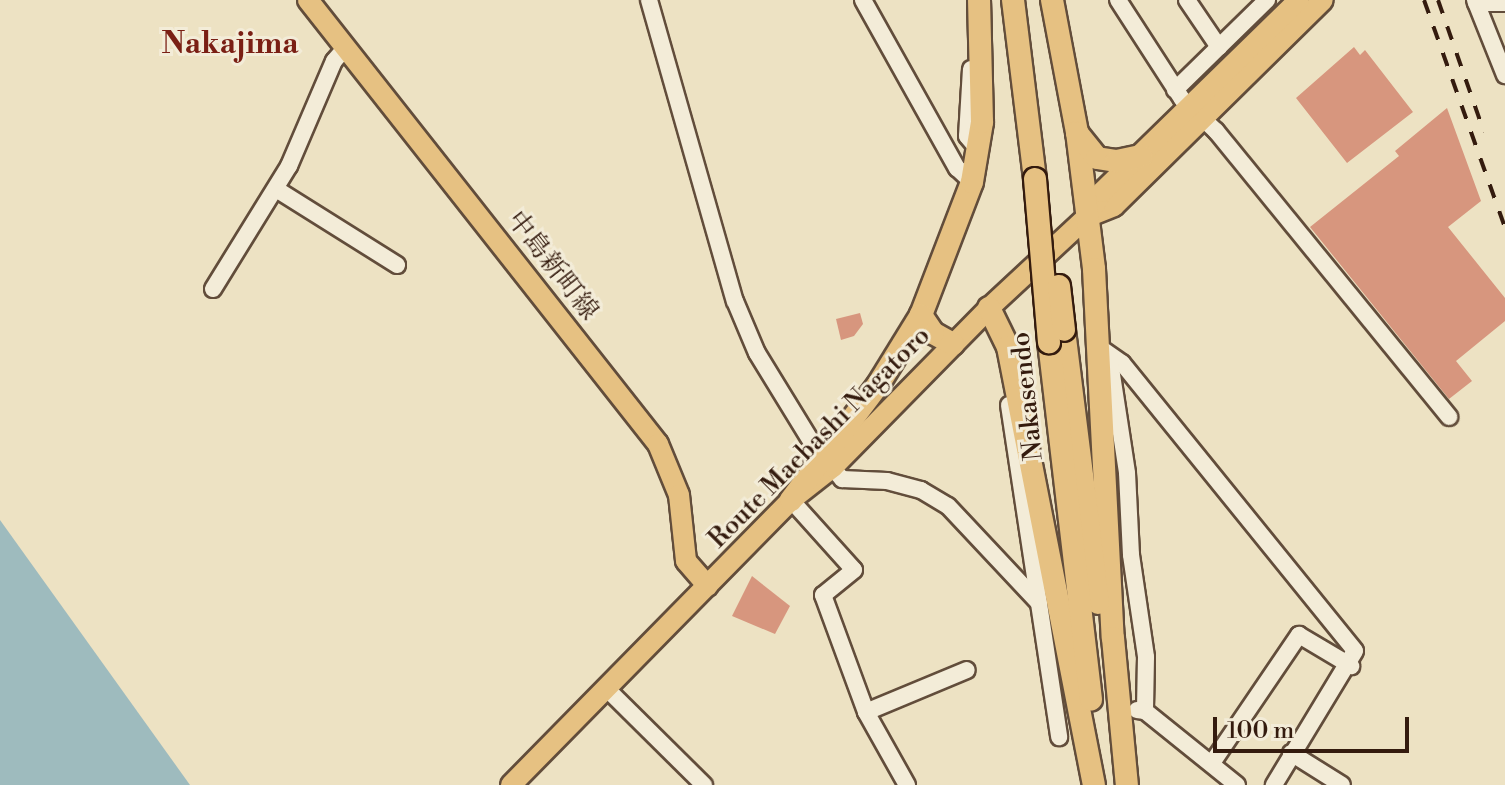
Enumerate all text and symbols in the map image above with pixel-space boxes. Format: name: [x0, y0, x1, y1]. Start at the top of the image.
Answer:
district label: Nakajima: [161, 26, 299, 62]
street label: 中島新町線: [500, 205, 604, 327]
street label: Route Maebashi Nagatoro: [703, 321, 937, 555]
street label: Nakasendo: [1006, 330, 1050, 462]
scale bar: [1217, 701, 1413, 751]
text: 100 m: [1227, 716, 1294, 746]

